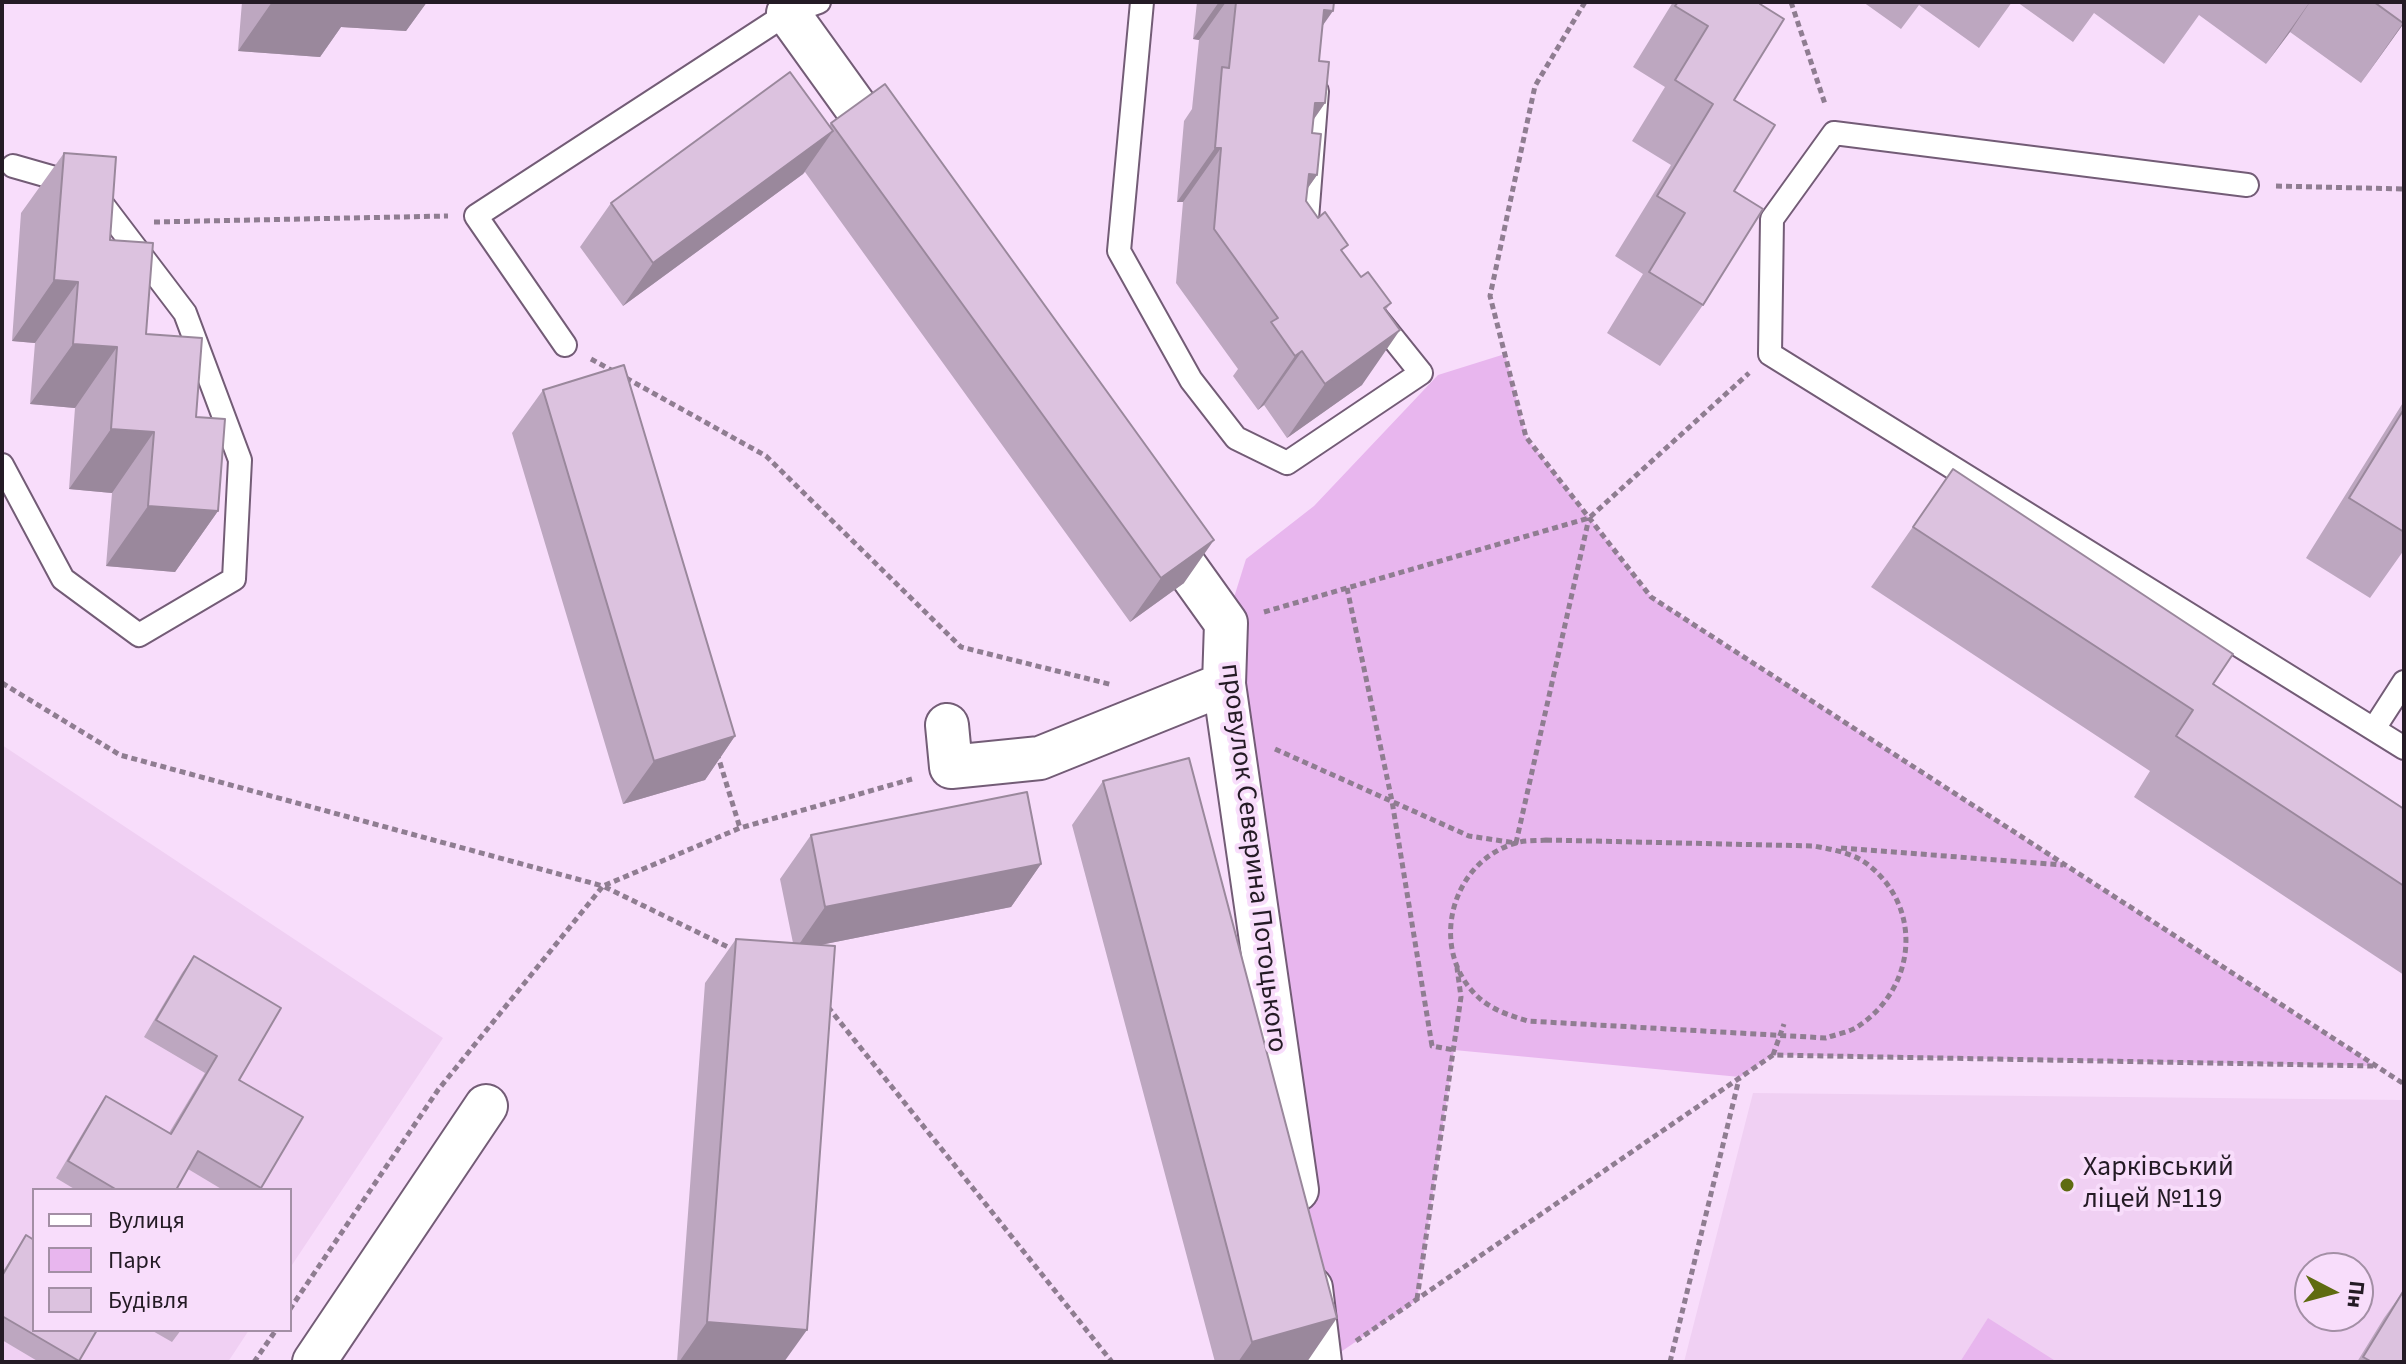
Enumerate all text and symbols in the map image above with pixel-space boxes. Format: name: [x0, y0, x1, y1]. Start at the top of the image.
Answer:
street label: провулок Северина Потоцького: [1211, 662, 1293, 1054]
place label: Харківський ліцей №119: [2083, 1152, 2234, 1218]
marker: Харківський ліцей №119: [2058, 1176, 2076, 1194]
legend: [32, 1188, 292, 1332]
text: Вулиця: [108, 1203, 185, 1238]
text: Парк: [108, 1243, 161, 1278]
north arrow: [2294, 1252, 2374, 1332]
text: Пн: [2339, 1279, 2373, 1310]
text: Будівля: [108, 1283, 189, 1318]

